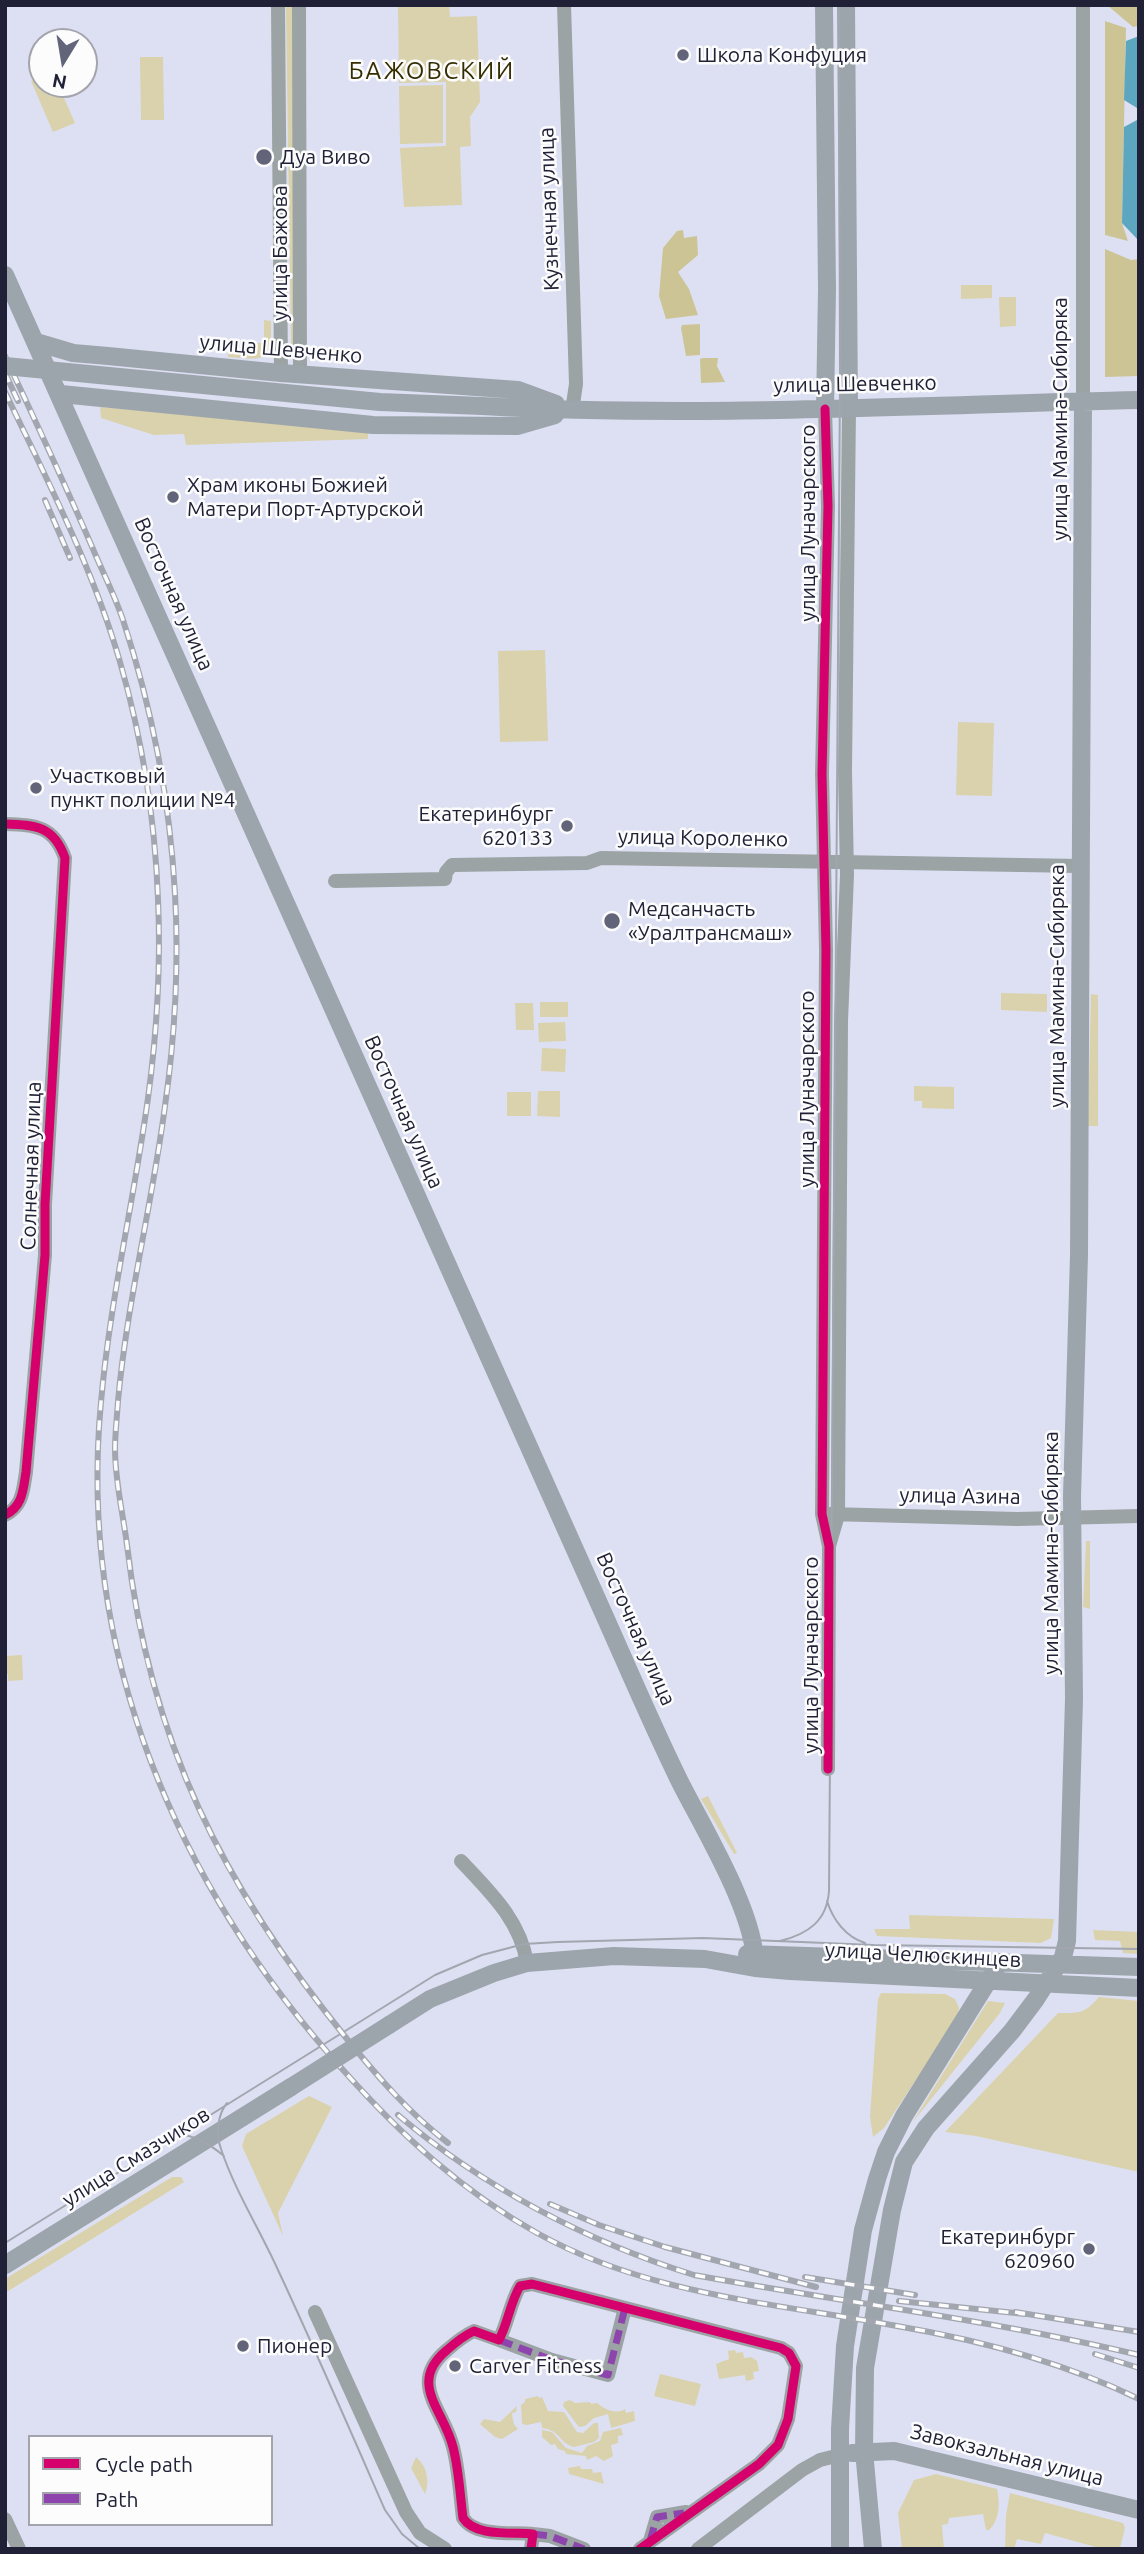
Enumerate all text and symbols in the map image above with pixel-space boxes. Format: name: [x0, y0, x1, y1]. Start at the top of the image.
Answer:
north arrow: [28, 28, 98, 98]
place label: Школа Конфуция: [697, 42, 867, 68]
marker: Школа Конфуция: [675, 47, 691, 63]
district label: БАЖОВСКИЙ: [350, 57, 514, 85]
text: N: [50, 69, 68, 94]
street label: Кузнечная улица: [534, 127, 564, 291]
place label: Дуа Виво: [280, 144, 371, 170]
marker: Дуа Виво: [254, 147, 274, 167]
street label: улица Бажова: [267, 185, 293, 321]
street label: улица Мамина-Сибиряка: [1047, 297, 1073, 541]
street label: улица Шевченко: [199, 329, 363, 369]
street label: улица Шевченко: [773, 370, 937, 398]
street label: улица Луначарского: [795, 424, 821, 622]
place label: Храм иконы Божией Матери Порт-Артурской: [187, 472, 424, 522]
marker: Храм иконы Божией Матери Порт-Артурской: [165, 489, 181, 505]
street label: Восточная улица: [129, 514, 219, 674]
place label: Участковый пункт полиции №4: [50, 763, 235, 813]
marker: Участковый пункт полиции №4: [28, 780, 44, 796]
place label: Екатеринбург 620133: [419, 801, 553, 851]
marker: Екатеринбург 620133: [559, 818, 575, 834]
street label: улица Короленко: [618, 824, 788, 852]
street label: улица Мамина-Сибиряка: [1044, 864, 1070, 1108]
place label: Медсанчасть «Уралтрансмаш»: [628, 896, 792, 946]
marker: Медсанчасть «Уралтрансмаш»: [602, 911, 622, 931]
street label: улица Луначарского: [794, 990, 820, 1188]
street label: Восточная улица: [359, 1032, 449, 1192]
street label: Солнечная улица: [15, 1081, 47, 1251]
street label: улица Мамина-Сибиряка: [1038, 1431, 1064, 1675]
street label: улица Азина: [899, 1482, 1021, 1510]
street label: Восточная улица: [591, 1549, 681, 1709]
street label: улица Луначарского: [798, 1556, 824, 1754]
street label: улица Челюскинцев: [824, 1937, 1022, 1973]
street label: улица Смазчиков: [58, 2102, 214, 2212]
place label: Екатеринбург 620960: [941, 2224, 1075, 2274]
marker: Екатеринбург 620960: [1081, 2241, 1097, 2257]
place label: Пионер: [257, 2333, 332, 2359]
marker: Пионер: [235, 2338, 251, 2354]
place label: Carver Fitness: [469, 2353, 602, 2379]
marker: Carver Fitness: [447, 2358, 463, 2374]
street label: Завокзальная улица: [908, 2419, 1106, 2491]
legend: [28, 2435, 273, 2526]
text: Cycle path: [95, 2452, 193, 2476]
text: Path: [95, 2487, 138, 2511]

